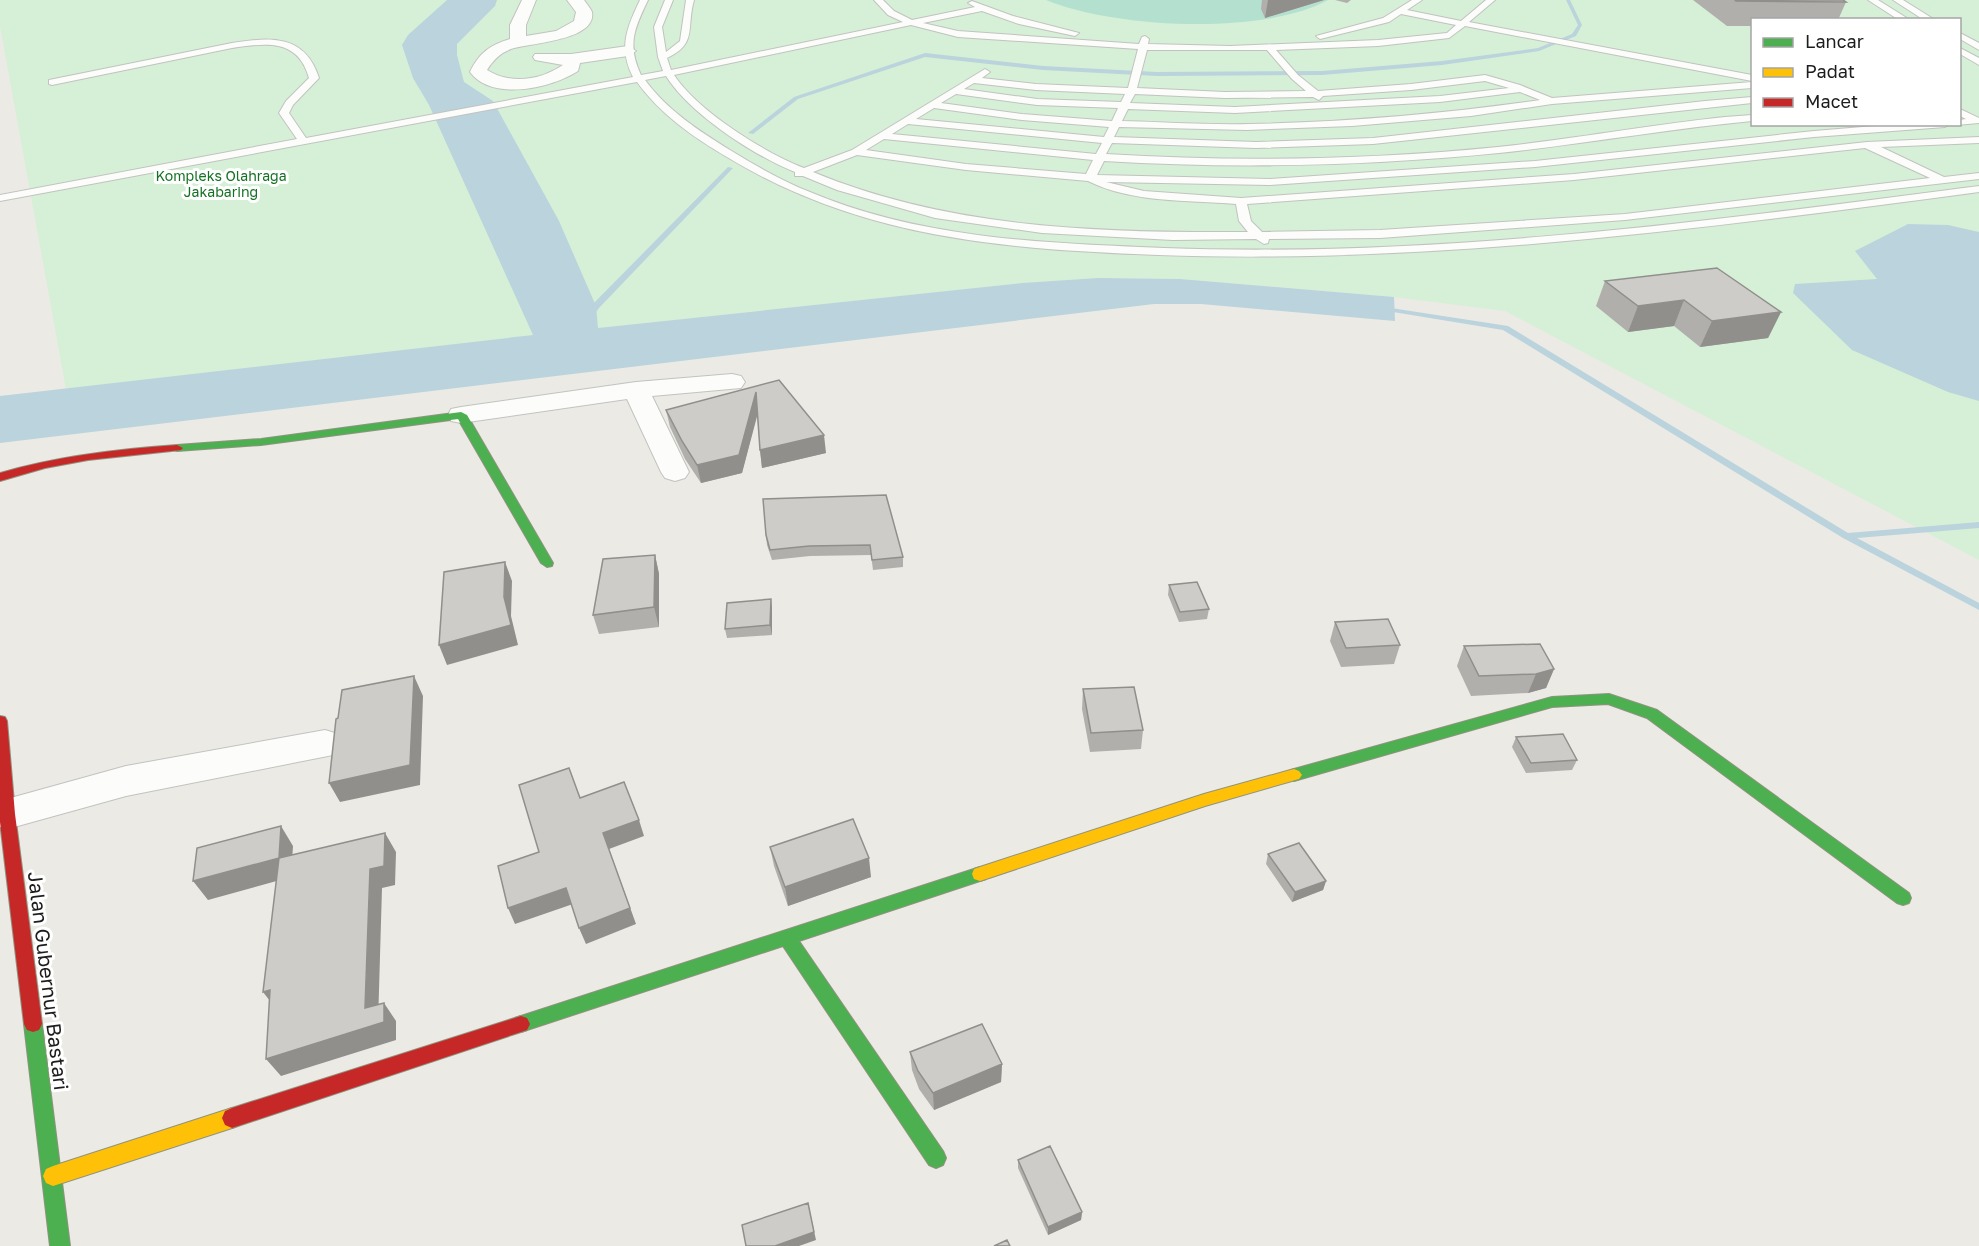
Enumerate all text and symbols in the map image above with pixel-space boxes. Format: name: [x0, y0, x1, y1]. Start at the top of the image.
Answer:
legend: [1751, 18, 1961, 126]
text: Lancar: [1805, 30, 1864, 52]
text: Padat: [1805, 60, 1855, 82]
text: Macet: [1805, 90, 1858, 112]
park label: Kompleks Olahraga Jakabaring: [155, 167, 287, 200]
street label: Jalan Gubernur Bastari: [24, 870, 74, 1092]

